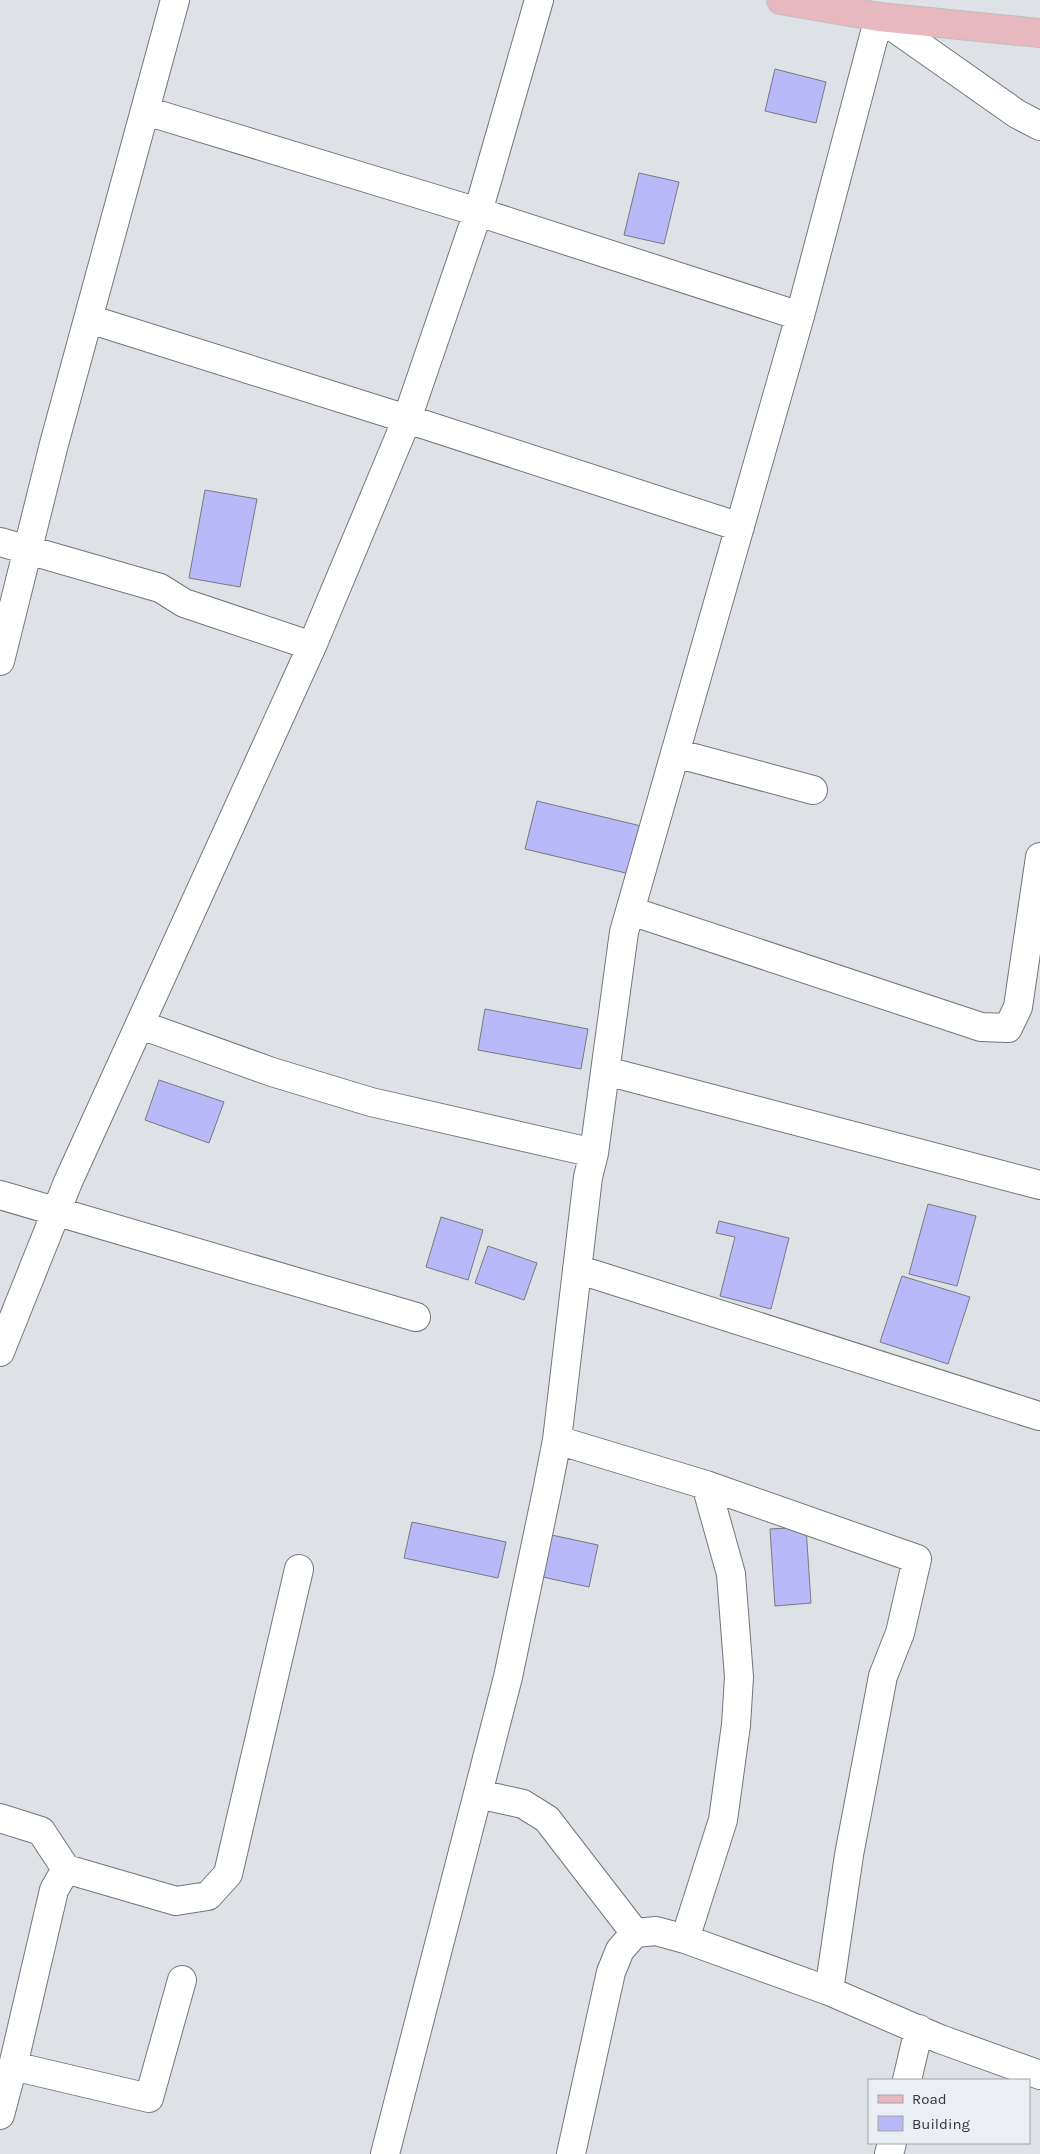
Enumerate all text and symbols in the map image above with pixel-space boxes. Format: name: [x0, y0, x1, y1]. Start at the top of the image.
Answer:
legend: [868, 2079, 1030, 2144]
text: Road: [912, 2090, 947, 2108]
text: Building: [912, 2115, 970, 2133]

